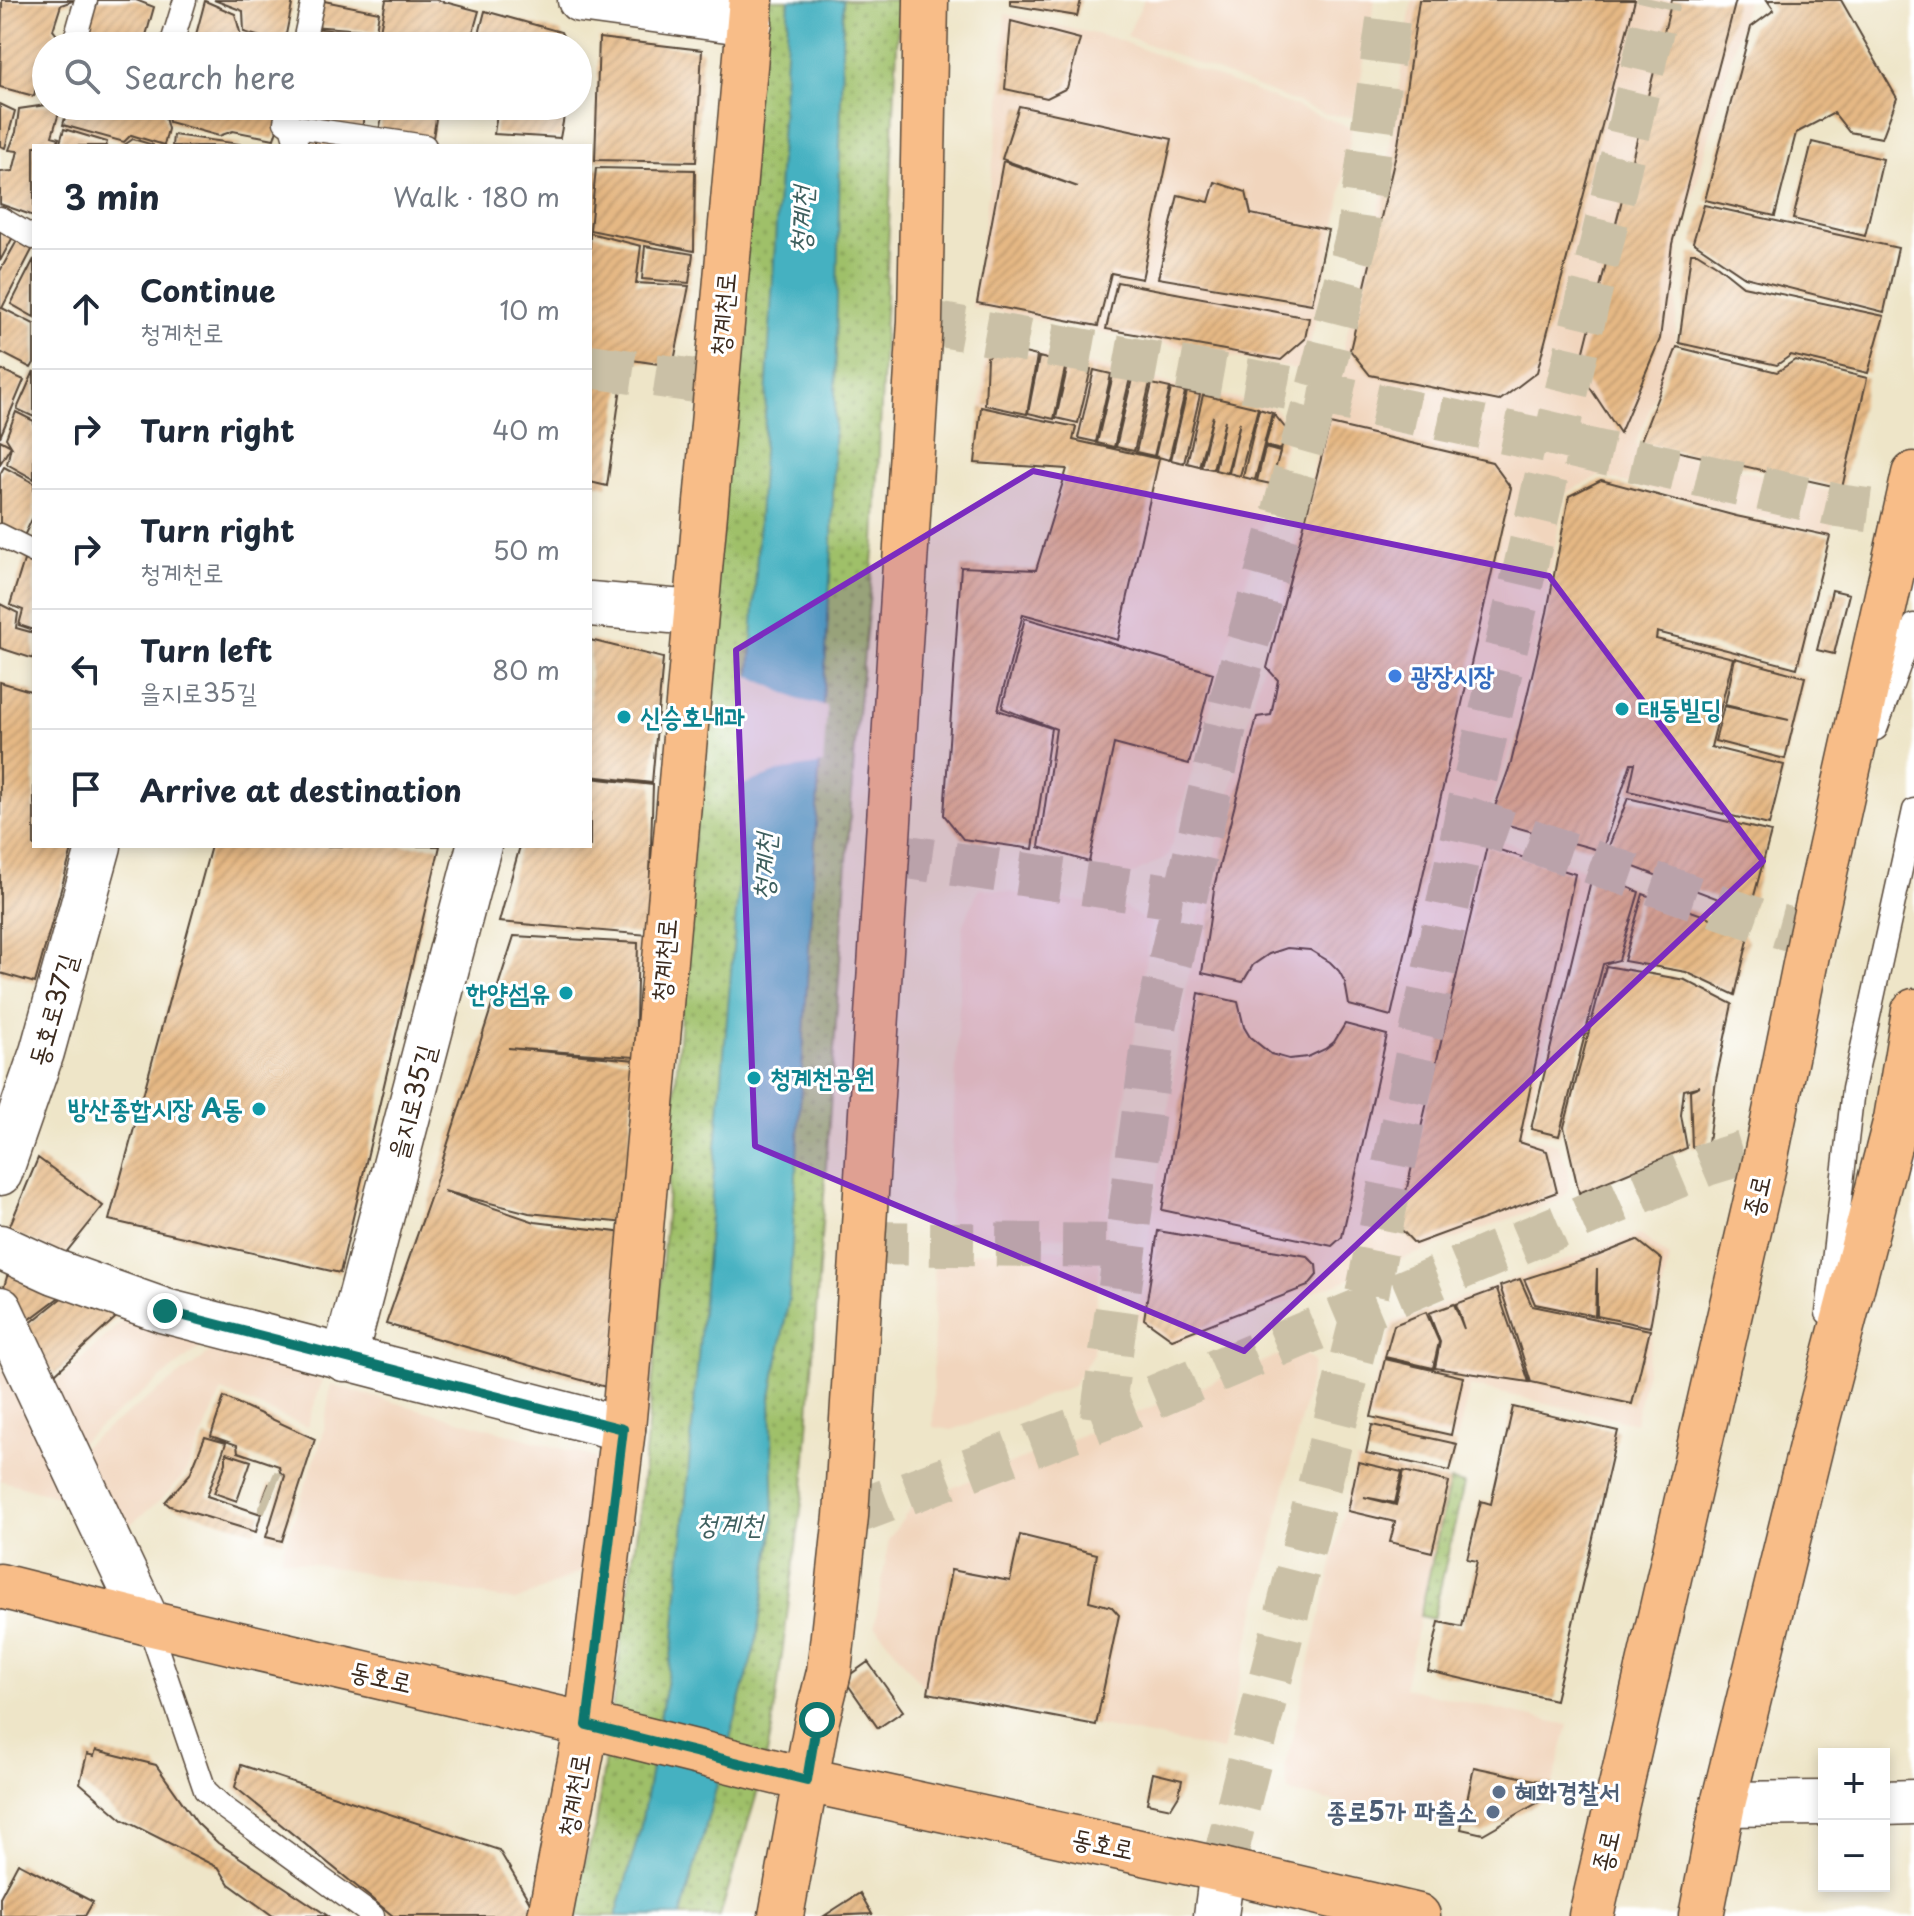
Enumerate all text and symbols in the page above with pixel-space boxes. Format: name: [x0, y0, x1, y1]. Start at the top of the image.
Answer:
search box: [32, 32, 592, 120]
icon: search: [60, 54, 104, 98]
text: Search here: [124, 54, 296, 99]
text: 3 min: [64, 170, 160, 222]
text: Walk · 180 m: [393, 177, 560, 216]
water label: 청계천: [776, 183, 823, 255]
text: Continue: [140, 267, 275, 312]
street label: 청계천로: [698, 270, 745, 357]
icon: ahead: [64, 287, 108, 331]
text: 10 m: [499, 290, 560, 329]
text: 청계천로: [140, 312, 224, 351]
icon: right: [64, 407, 108, 451]
text: Turn right: [140, 407, 295, 452]
text: 40 m: [492, 410, 560, 449]
text: Turn right: [140, 507, 295, 552]
icon: right: [64, 527, 108, 571]
text: 50 m: [493, 530, 560, 569]
text: 청계천로: [140, 552, 224, 591]
text: Turn left: [140, 627, 272, 672]
icon: left: [64, 647, 108, 691]
text: 80 m: [492, 650, 560, 689]
place label: 광장시장: [1411, 655, 1495, 694]
marker: 광장시장: [1386, 667, 1404, 685]
text: 을지로35길: [140, 672, 257, 711]
place label: 대동빌딩: [1638, 688, 1722, 727]
place label: 신승호내과: [640, 696, 745, 735]
marker: 대동빌딩: [1613, 700, 1631, 718]
marker: 신승호내과: [615, 708, 633, 726]
icon: arrive: [64, 767, 108, 811]
text: Arrive at destination: [140, 767, 462, 812]
water label: 청계천: [739, 830, 786, 902]
street label: 청계천로: [639, 916, 686, 1003]
street label: 동호로37길: [17, 949, 86, 1070]
place label: 한양섬유: [465, 972, 550, 1011]
marker: 한양섬유: [557, 984, 575, 1002]
street label: 을지로35길: [377, 1040, 445, 1163]
place label: 청계천공원: [770, 1057, 875, 1096]
marker: 청계천공원: [745, 1069, 763, 1087]
place label: 방산종합시장 A동: [68, 1088, 243, 1127]
marker: 방산종합시장 A동: [250, 1100, 268, 1118]
street label: 종로: [1732, 1171, 1779, 1220]
route end: [147, 1293, 183, 1329]
water label: 청계천: [695, 1501, 765, 1544]
street label: 동호로: [346, 1649, 416, 1702]
route start: [799, 1702, 835, 1738]
map controls: [1818, 1748, 1890, 1892]
button: +: [1818, 1748, 1890, 1820]
street label: 청계천로: [546, 1750, 599, 1839]
place label: 혜화경찰서: [1515, 1771, 1620, 1810]
marker: 혜화경찰서: [1490, 1783, 1508, 1801]
place label: 종로5가 파출소: [1327, 1791, 1477, 1830]
marker: 종로5가 파출소: [1484, 1803, 1502, 1821]
street label: 동호로: [1069, 1817, 1138, 1868]
button: −: [1818, 1820, 1890, 1892]
street label: 종로: [1581, 1826, 1628, 1875]

